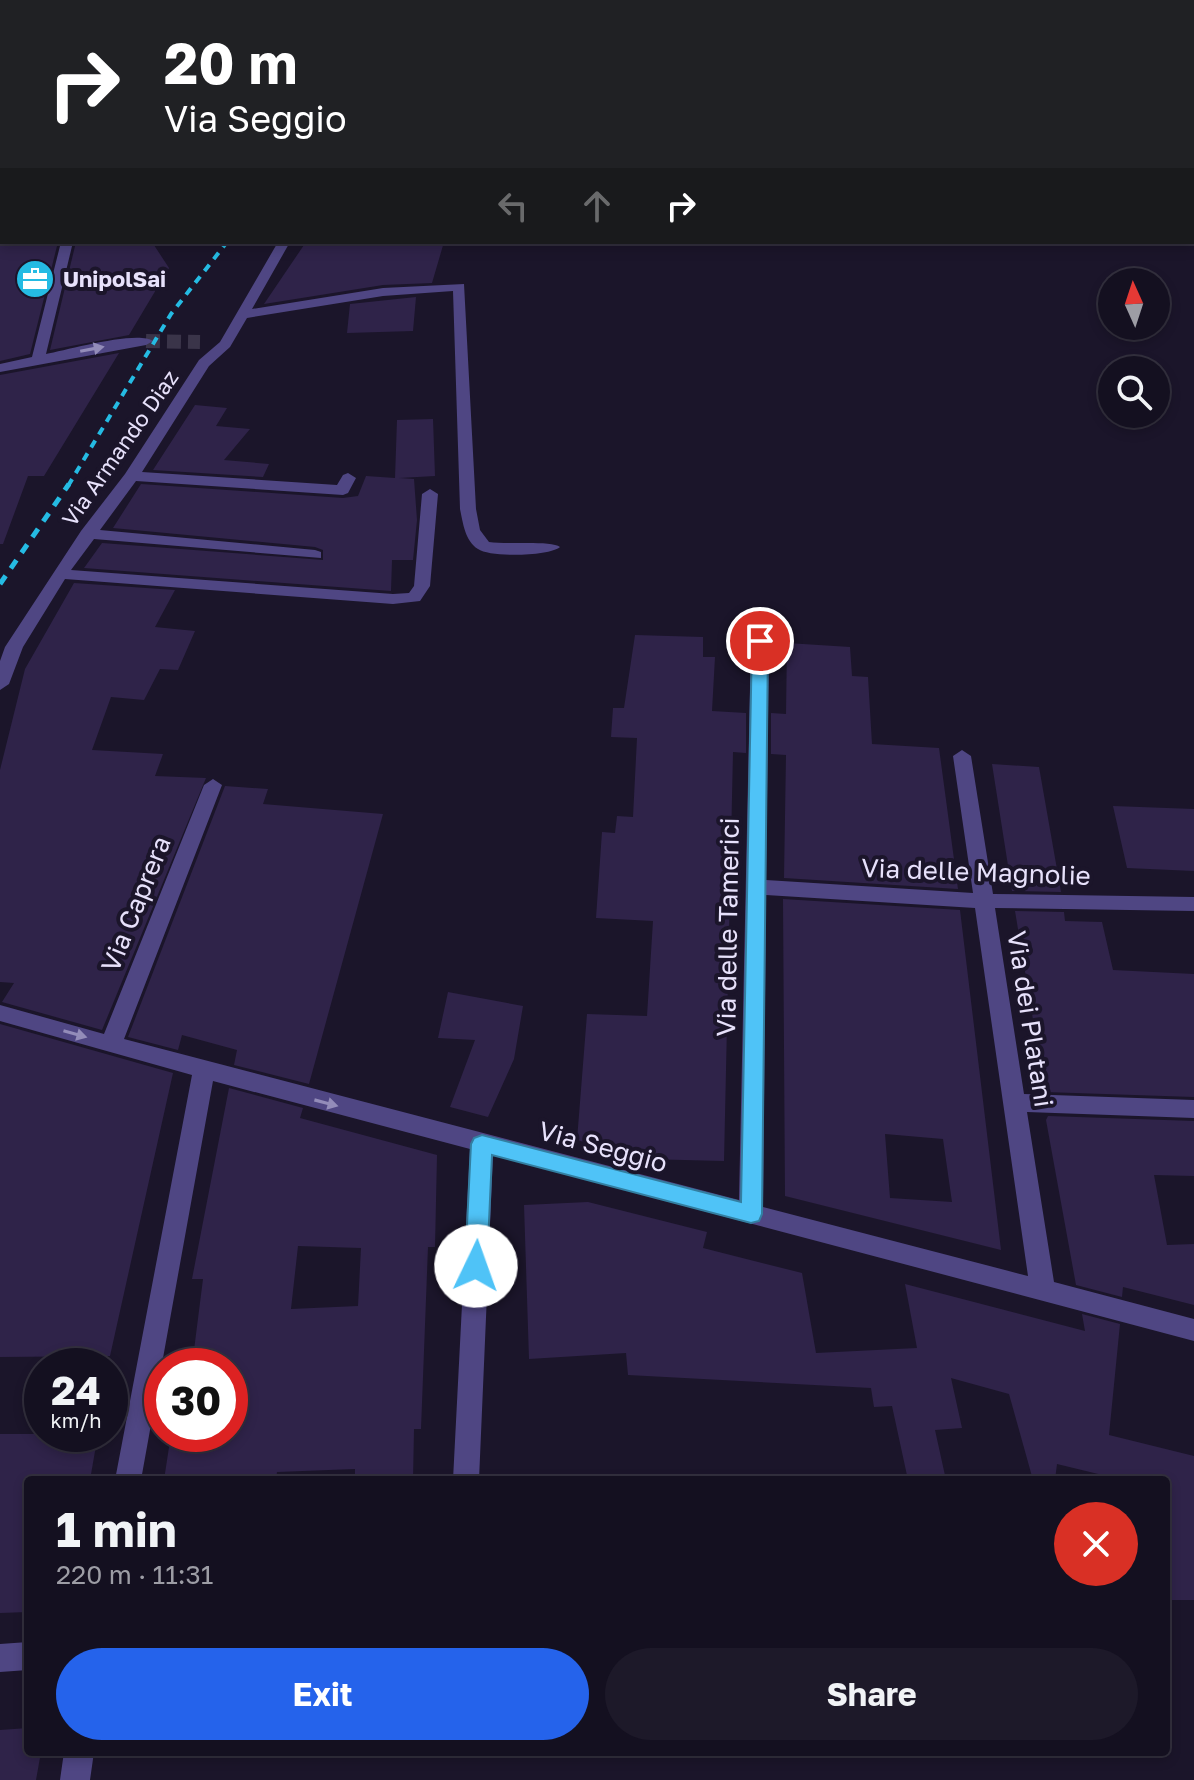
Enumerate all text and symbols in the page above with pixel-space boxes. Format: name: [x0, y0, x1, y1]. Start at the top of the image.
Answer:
text: 20 m: [164, 29, 298, 96]
icon: right: [32, 32, 136, 136]
text: Via Seggio: [164, 97, 347, 140]
icon: left: [491, 184, 535, 228]
icon: ahead: [575, 184, 619, 228]
icon: right: [659, 184, 703, 228]
office icon: UnipolSai: [14, 258, 56, 300]
place label: UnipolSai: [63, 265, 166, 292]
north arrow: [1098, 268, 1170, 340]
map controls: [1098, 268, 1170, 428]
one-way arrow: [79, 342, 104, 355]
button: search: [1098, 356, 1170, 428]
street label: Via Armando Diaz: [56, 364, 184, 531]
pin: [726, 607, 794, 675]
icon: arrive: [738, 619, 782, 663]
street label: Via delle Tamerici: [710, 817, 745, 1037]
street label: Via Caprera: [94, 831, 177, 976]
street label: Via delle Magnolie: [861, 852, 1091, 891]
street label: Via dei Platani: [1001, 929, 1060, 1109]
one-way arrow: [64, 1028, 88, 1041]
one-way arrow: [313, 1097, 338, 1109]
street label: Via Seggio: [535, 1114, 671, 1179]
position arrow: [434, 1224, 518, 1308]
speed limit sign: 30: [144, 1348, 248, 1452]
text: 24: [51, 1366, 101, 1414]
text: km/h: [51, 1408, 101, 1432]
text: 1 min: [56, 1500, 177, 1558]
button: close: [1054, 1502, 1138, 1586]
text: 220 m · 11:31: [56, 1559, 213, 1590]
button: Exit: [56, 1648, 589, 1740]
button: Share: [605, 1648, 1138, 1740]

